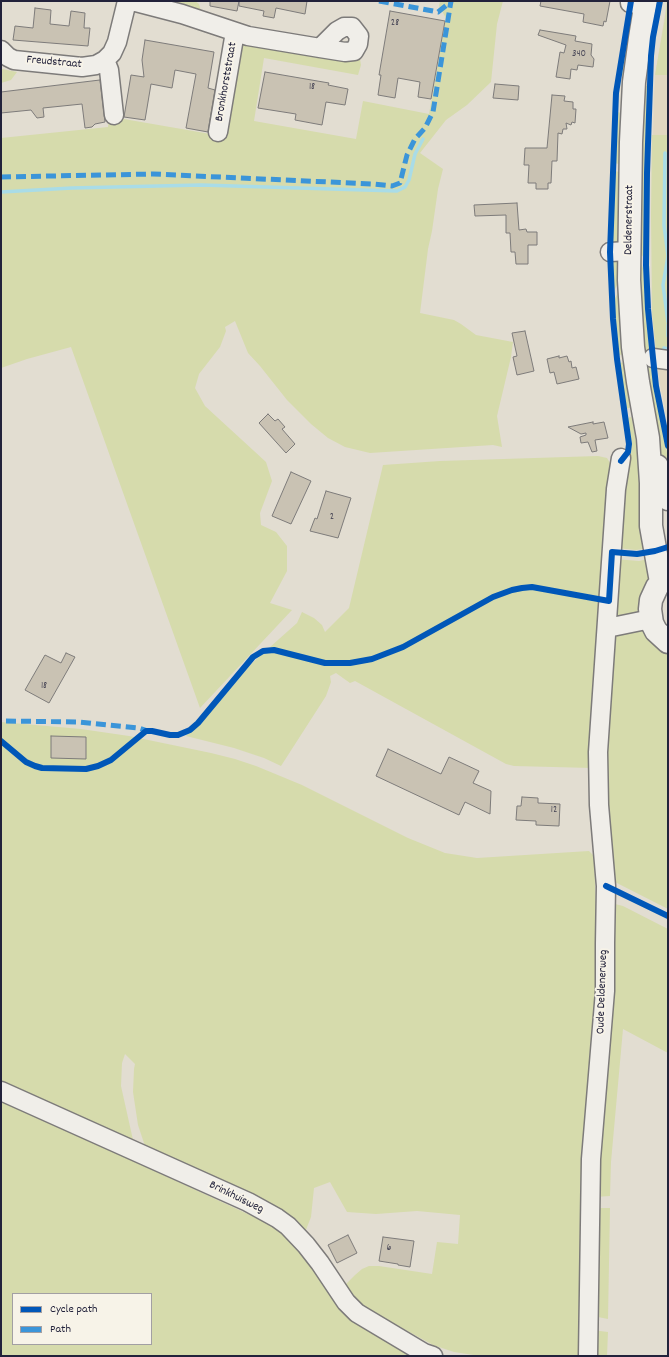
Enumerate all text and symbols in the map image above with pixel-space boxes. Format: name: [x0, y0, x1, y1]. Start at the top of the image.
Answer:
house number: 28: [391, 18, 399, 30]
street label: Bronkhorststraat: [213, 41, 241, 123]
house number: 340: [572, 49, 586, 61]
street label: Freudstraat: [26, 53, 82, 73]
house number: 18: [309, 82, 315, 94]
street label: Deldenerstraat: [622, 185, 638, 255]
house number: 2: [330, 512, 334, 524]
house number: 18: [41, 681, 47, 693]
house number: 12: [551, 805, 557, 817]
street label: Oude Deldenerweg: [594, 950, 612, 1034]
street label: Brinkhuisweg: [206, 1179, 266, 1217]
house number: 6: [387, 1243, 391, 1255]
legend: [12, 1293, 152, 1345]
text: Cycle path: [50, 1301, 98, 1318]
text: Path: [50, 1321, 71, 1338]

